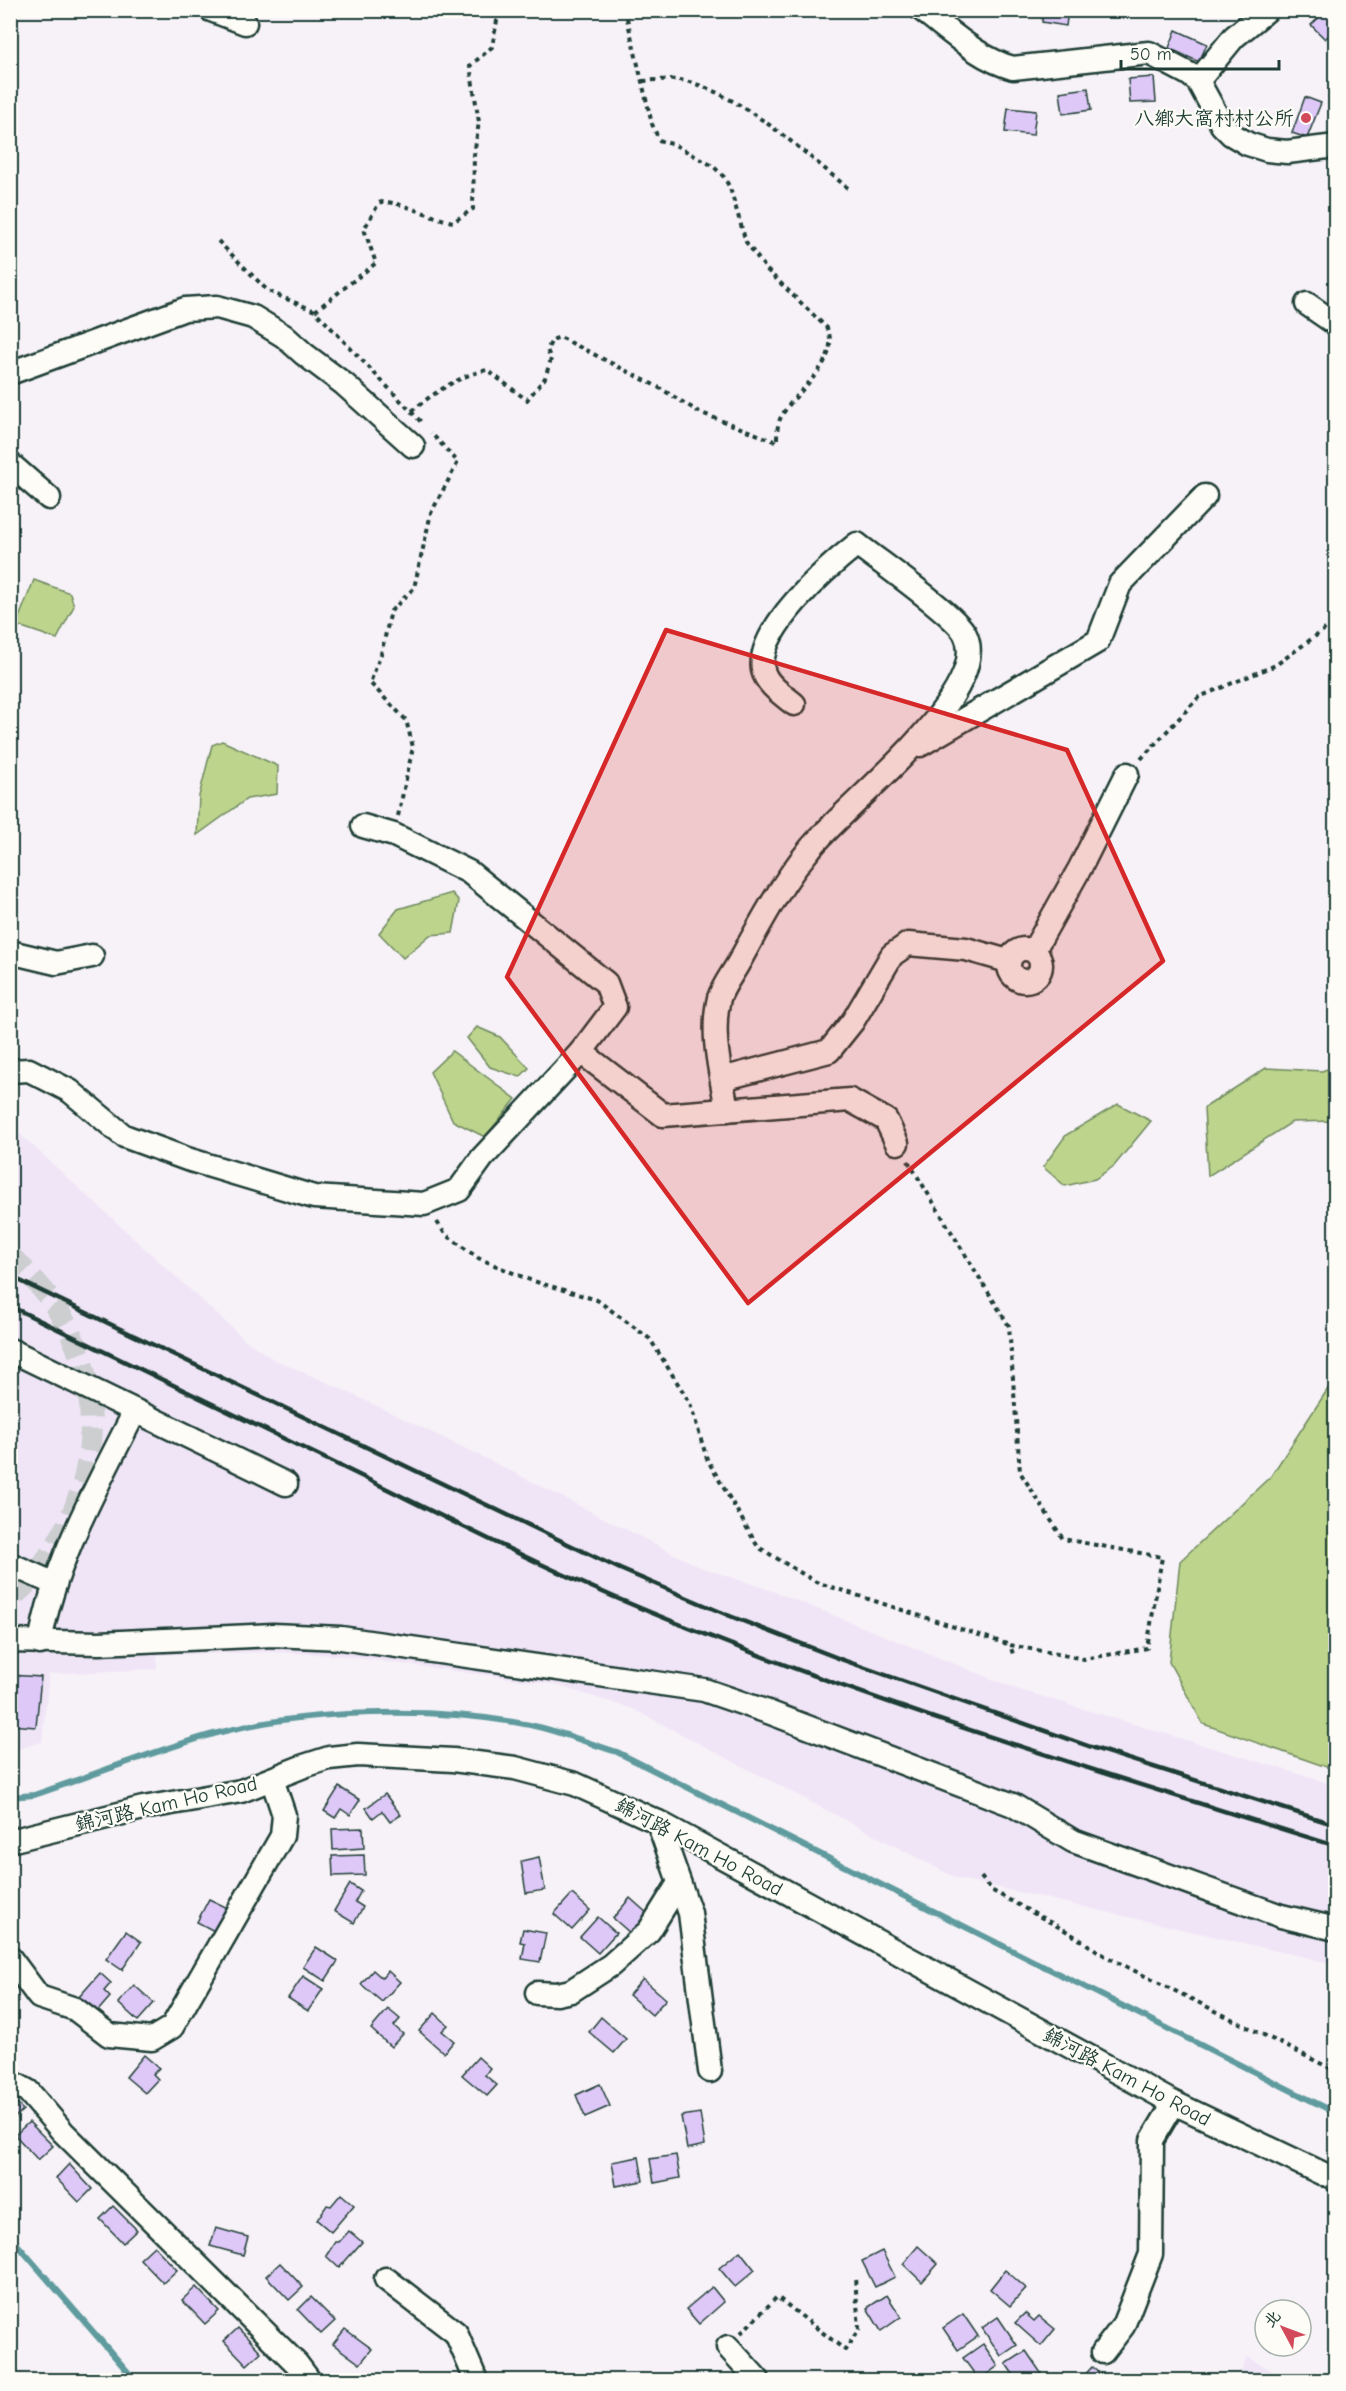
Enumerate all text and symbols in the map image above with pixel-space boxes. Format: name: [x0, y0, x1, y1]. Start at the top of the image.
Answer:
scale bar: [1121, 33, 1278, 71]
text: 50 m: [1130, 44, 1172, 65]
place label: 八鄉大窩村村公所: [1134, 107, 1294, 130]
marker: 八鄉大窩村村公所: [1299, 111, 1313, 125]
street label: 錦河路 Kam Ho Road: [73, 1772, 259, 1836]
street label: 錦河路 Kam Ho Road: [611, 1793, 787, 1901]
street label: 錦河路 Kam Ho Road: [1039, 2023, 1215, 2131]
north arrow: [1253, 2298, 1313, 2358]
text: 北: [1260, 2307, 1284, 2331]

